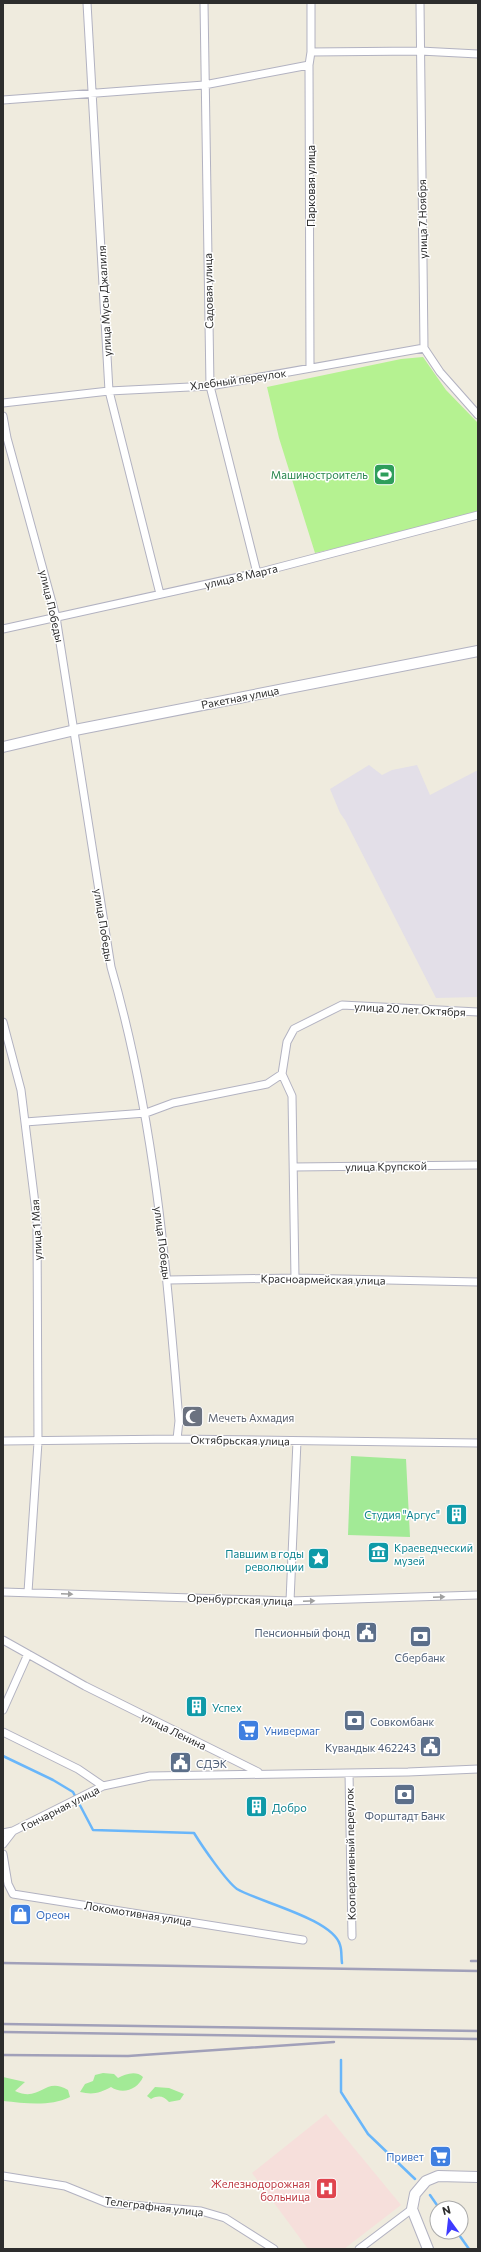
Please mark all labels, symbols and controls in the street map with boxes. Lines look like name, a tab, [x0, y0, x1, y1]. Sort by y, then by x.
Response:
street label: Парковая улица	[304, 145, 317, 227]
street label: улица 7 Ноября	[415, 179, 429, 259]
street label: улица Мусы Джалиля	[95, 245, 113, 357]
street label: Садовая улица	[201, 253, 215, 329]
street label: Хлебный переулок	[189, 366, 287, 392]
sports icon: Машиностроитель	[371, 461, 397, 487]
place label: Машиностроитель	[271, 468, 368, 481]
street label: улица 8 Марта	[203, 561, 279, 591]
street label: улица Победы	[37, 569, 67, 643]
street label: Ракетная улица	[200, 683, 280, 711]
street label: улица Победы	[92, 888, 116, 963]
street label: улица 20 лет Октября	[354, 1000, 466, 1018]
street label: улица Крупской	[345, 1159, 427, 1173]
street label: улица 1 Мая	[28, 1199, 44, 1261]
street label: улица Победы	[152, 1206, 174, 1280]
street label: Красноармейская улица	[260, 1271, 386, 1287]
mosque icon: Мечеть Ахмадия	[180, 1404, 206, 1430]
place label: Мечеть Ахмадия	[208, 1411, 294, 1424]
street label: Октябрьская улица	[190, 1433, 290, 1447]
building icon: Студия "Аргус"	[443, 1501, 469, 1527]
place label: Студия "Аргус"	[364, 1508, 440, 1521]
museum icon: Краеведческий музей	[365, 1540, 391, 1566]
place label: Краеведческий музей	[394, 1541, 473, 1567]
place icon: Павшим в годы революции	[306, 1546, 332, 1572]
place label: Павшим в годы революции	[225, 1547, 304, 1573]
one-way arrow	[61, 1590, 73, 1597]
street label: Оренбургская улица	[187, 1591, 293, 1607]
one-way arrow	[433, 1593, 445, 1600]
one-way arrow	[303, 1597, 315, 1604]
public building icon: Пенсионный фонд	[353, 1619, 379, 1645]
bank icon: Сбербанк	[407, 1624, 433, 1650]
place label: Пенсионный фонд	[255, 1626, 351, 1639]
place label: Сбербанк	[395, 1651, 446, 1664]
building icon: Успех	[183, 1694, 209, 1720]
place label: Успех	[212, 1701, 242, 1714]
bank icon: Совкомбанк	[341, 1708, 367, 1734]
street label: улица Ленина	[139, 1710, 209, 1752]
place label: Совкомбанк	[370, 1715, 435, 1728]
supermarket icon: Универмаг	[236, 1717, 262, 1743]
place label: Универмаг	[264, 1724, 320, 1737]
public building icon: Кувандык 462243	[418, 1734, 444, 1760]
place label: Кувандык 462243	[325, 1741, 416, 1754]
public building icon: СДЭК	[167, 1750, 193, 1776]
place label: СДЭК	[196, 1757, 228, 1770]
bank icon: Форштадт Банк	[392, 1782, 418, 1808]
street label: Гончарная улица	[19, 1783, 101, 1833]
street label: Кооперативный переулок	[342, 1787, 358, 1920]
building icon: Добро	[243, 1794, 269, 1820]
place label: Добро	[272, 1801, 307, 1814]
place label: Форштадт Банк	[365, 1809, 446, 1822]
street label: Локомотивная улица	[83, 1898, 193, 1928]
shop icon: Ореон	[7, 1901, 33, 1927]
place label: Ореон	[36, 1908, 70, 1921]
supermarket icon: Привет	[427, 2143, 453, 2169]
place label: Привет	[386, 2150, 424, 2163]
hospital icon: Железнодорожная больница	[313, 2176, 339, 2202]
place label: Железнодорожная больница	[211, 2177, 310, 2203]
street label: Телеграфная улица	[104, 2193, 204, 2219]
north arrow	[429, 2200, 469, 2240]
text: N	[441, 2203, 452, 2217]

